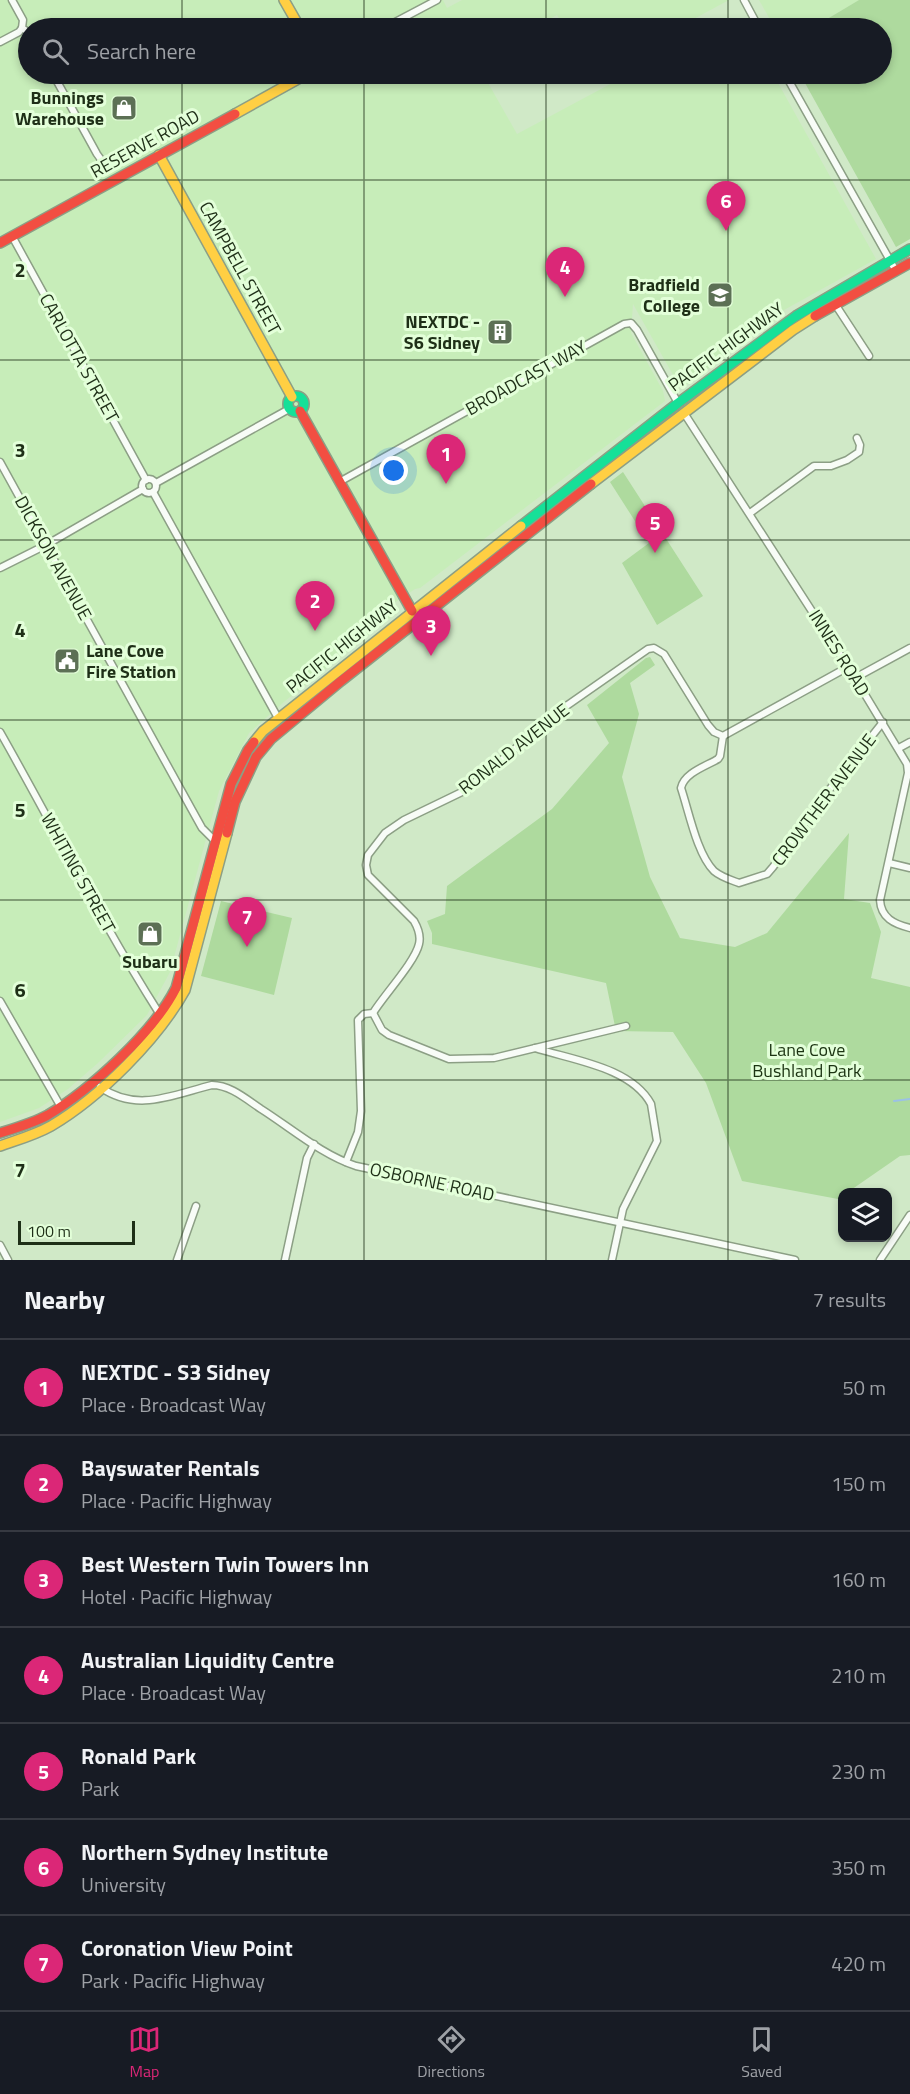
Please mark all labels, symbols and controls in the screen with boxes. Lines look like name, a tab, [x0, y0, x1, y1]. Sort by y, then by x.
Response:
search box	[18, 18, 892, 84]
text: Search here	[87, 34, 196, 68]
icon: search	[39, 35, 72, 68]
place label: Bunnings Warehouse	[15, 84, 104, 132]
shop icon: Bunnings Warehouse	[109, 93, 139, 123]
street label: RESERVE ROAD	[85, 102, 204, 185]
pin: 6	[706, 182, 746, 231]
street label: CAMPBELL STREET	[193, 196, 288, 340]
pin: 4	[546, 248, 584, 297]
text: 2	[14, 254, 26, 285]
place label: Bradfield College	[628, 271, 700, 319]
school or university icon: Bradfield College	[705, 280, 735, 310]
street label: CARLOTTA STREET	[33, 288, 126, 428]
street label: PACIFIC HIGHWAY	[662, 295, 789, 398]
place label: NEXTDC - S6 Sidney	[404, 308, 480, 356]
building icon: NEXTDC - S6 Sidney	[485, 317, 515, 347]
street label: BROADCAST WAY	[460, 333, 592, 422]
text: 3	[14, 434, 26, 465]
pin: 1	[426, 434, 466, 484]
your location	[379, 456, 408, 485]
street label: DICKSON AVENUE	[8, 491, 99, 625]
pin: 5	[636, 504, 674, 553]
pin: 2	[296, 582, 334, 631]
street label: PACIFIC HIGHWAY	[280, 592, 404, 699]
street label: INNES ROAD	[802, 604, 877, 701]
pin: 3	[412, 606, 450, 656]
text: 4	[14, 614, 26, 645]
place label: Lane Cove Fire Station	[86, 637, 176, 685]
public building icon: Lane Cove Fire Station	[52, 646, 82, 676]
street label: RONALD AVENUE	[452, 697, 575, 801]
street label: CROWTHER AVENUE	[765, 728, 882, 872]
text: 5	[14, 794, 26, 825]
street label: WHITING STREET	[34, 808, 123, 938]
pin: 7	[228, 898, 266, 947]
shop icon: Subaru	[135, 919, 165, 949]
place label: Subaru	[122, 948, 178, 975]
text: 6	[14, 974, 26, 1005]
park label: Lane Cove Bushland Park	[752, 1036, 862, 1084]
text: 7	[14, 1154, 26, 1185]
street label: OSBORNE ROAD	[367, 1155, 497, 1208]
map controls	[838, 1188, 892, 1242]
button: layers	[838, 1188, 892, 1242]
scale bar	[18, 1218, 135, 1246]
text: 100 m	[27, 1219, 71, 1243]
text: Nearby	[24, 1280, 105, 1319]
text: 7 results	[813, 1284, 886, 1315]
text: NEXTDC - S3 Sidney	[81, 1355, 270, 1389]
text: 1	[38, 1372, 49, 1403]
text: 50 m	[842, 1372, 886, 1403]
text: Place · Broadcast Way	[81, 1389, 266, 1420]
text: Bayswater Rentals	[81, 1451, 260, 1485]
text: 2	[38, 1468, 49, 1499]
text: 150 m	[831, 1468, 886, 1499]
text: Place · Pacific Highway	[81, 1485, 272, 1516]
text: Best Western Twin Towers Inn	[81, 1547, 369, 1581]
text: 3	[38, 1564, 49, 1595]
text: 160 m	[831, 1564, 886, 1595]
text: Hotel · Pacific Highway	[81, 1581, 272, 1612]
text: Australian Liquidity Centre	[81, 1643, 334, 1677]
text: 4	[38, 1660, 49, 1691]
text: 210 m	[831, 1660, 886, 1691]
text: Place · Broadcast Way	[81, 1677, 266, 1708]
text: Ronald Park	[81, 1739, 196, 1773]
text: 5	[38, 1756, 49, 1787]
text: 230 m	[831, 1756, 886, 1787]
text: Park	[81, 1773, 119, 1804]
text: Northern Sydney Institute	[81, 1835, 328, 1869]
text: 6	[38, 1852, 49, 1883]
text: 350 m	[831, 1852, 886, 1883]
text: University	[81, 1869, 166, 1900]
text: Coronation View Point	[81, 1931, 293, 1965]
text: 7	[38, 1948, 49, 1979]
text: 420 m	[831, 1948, 886, 1979]
text: Park · Pacific Highway	[81, 1965, 265, 1996]
tab: Map	[128, 2023, 161, 2083]
tab: Directions	[417, 2023, 485, 2083]
tab: Saved	[741, 2023, 782, 2083]

